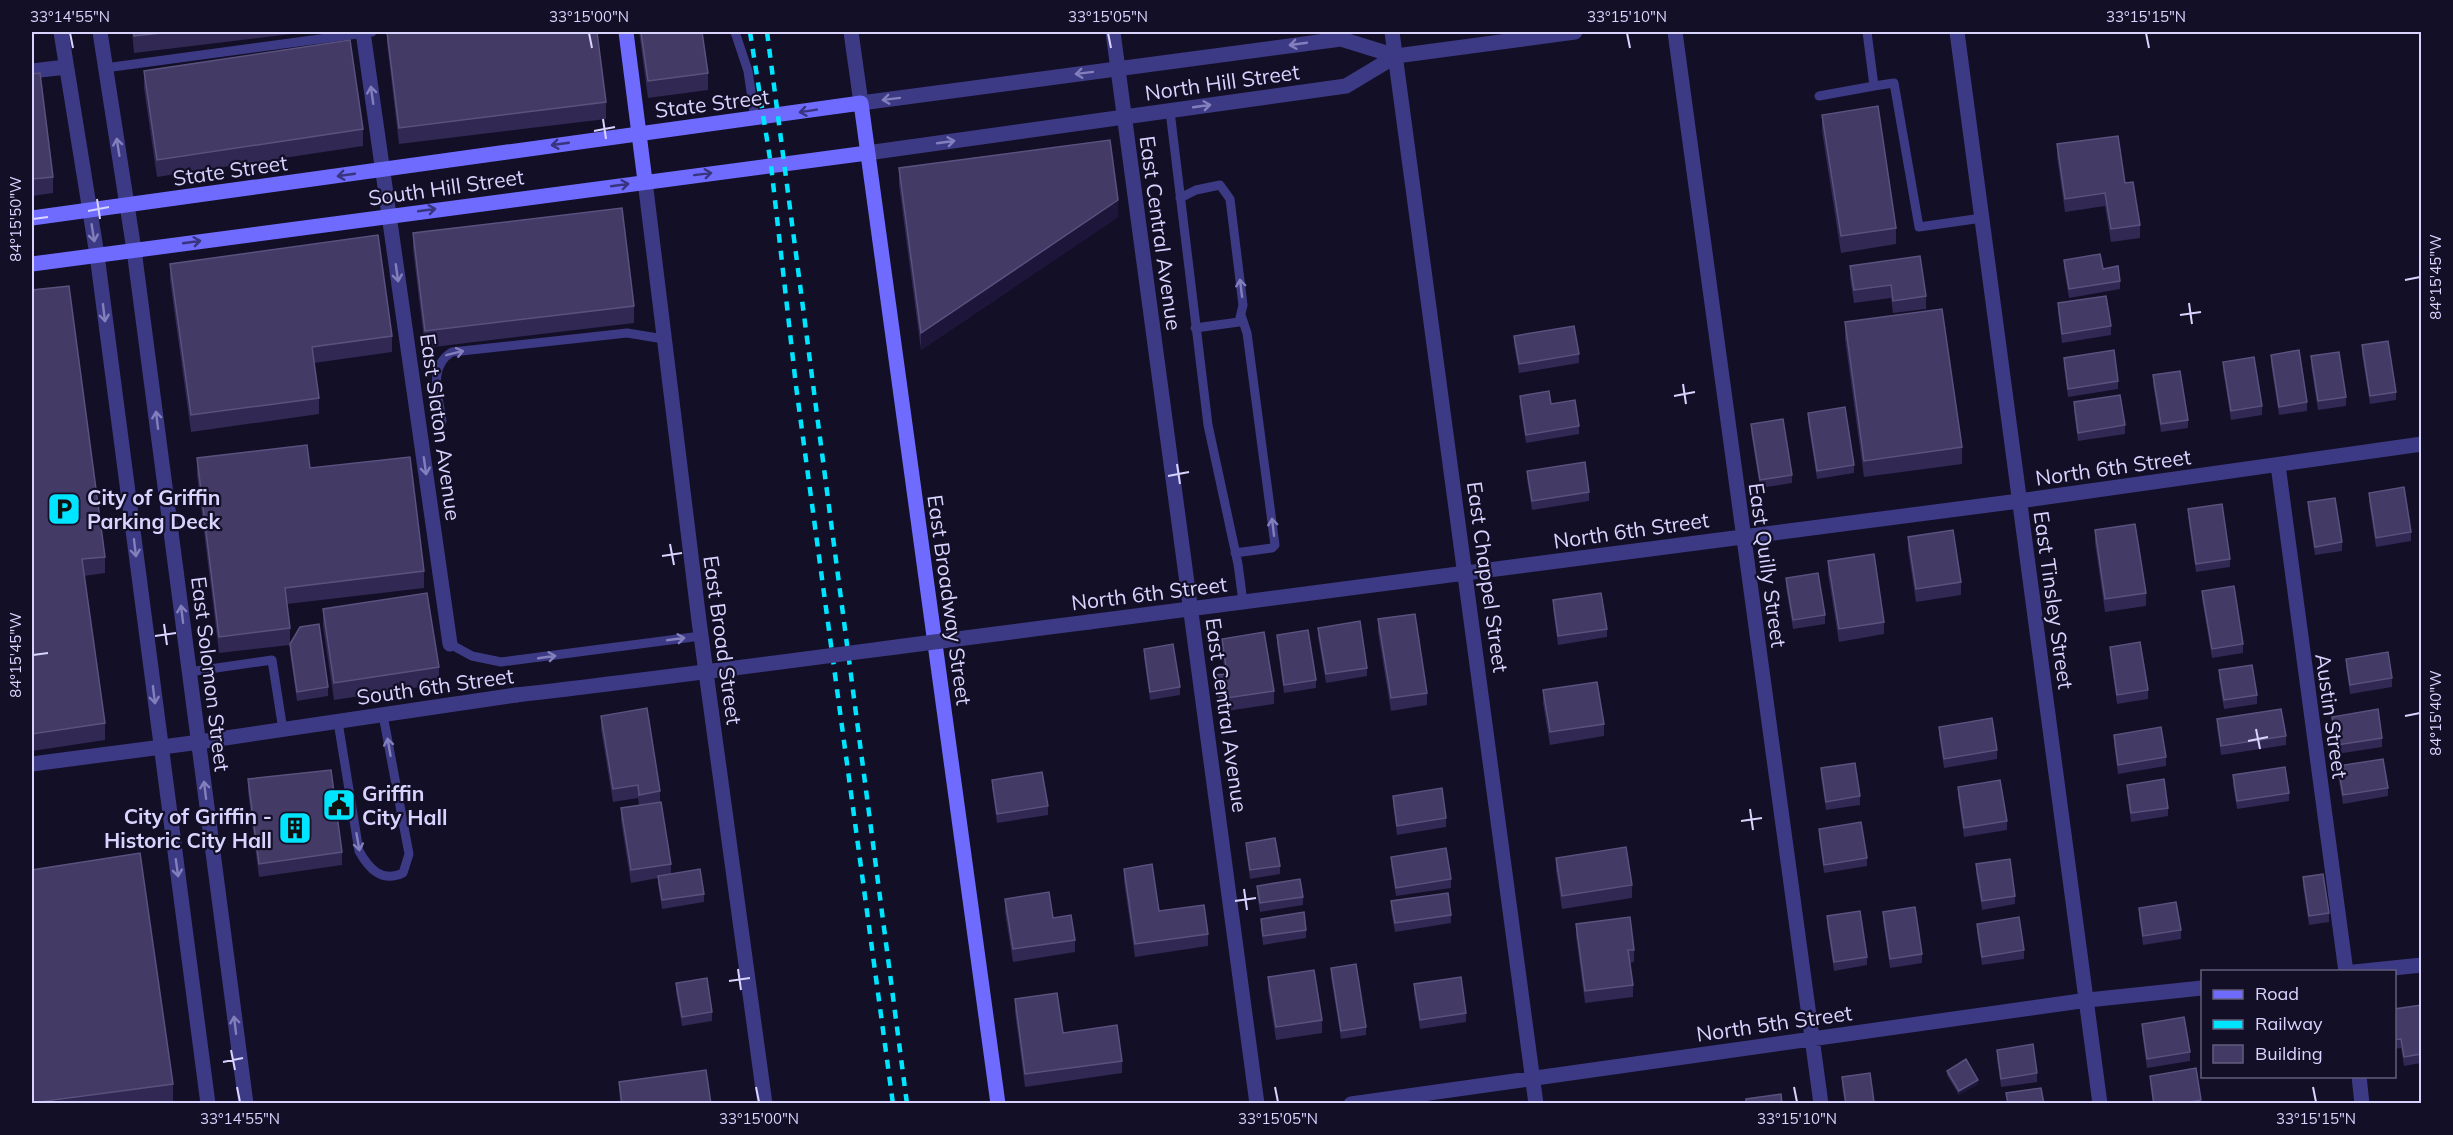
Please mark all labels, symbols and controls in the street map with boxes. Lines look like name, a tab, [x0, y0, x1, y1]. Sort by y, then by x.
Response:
text: 33°14'55"N	[30, 7, 110, 26]
text: 33°15'00"N	[549, 7, 629, 26]
text: 33°15'05"N	[1068, 7, 1148, 26]
text: 33°15'10"N	[1587, 7, 1667, 26]
text: 33°15'15"N	[2106, 7, 2186, 26]
one-way arrow	[1289, 39, 1309, 50]
street label: North Hill Street	[1143, 58, 1301, 106]
one-way arrow	[1075, 68, 1095, 79]
street label: State Street	[653, 83, 771, 123]
one-way arrow	[367, 86, 378, 105]
one-way arrow	[881, 93, 901, 104]
one-way arrow	[1191, 101, 1211, 112]
one-way arrow	[799, 105, 818, 116]
street label: East Central Avenue	[1134, 134, 1188, 332]
one-way arrow	[936, 136, 955, 147]
one-way arrow	[112, 138, 123, 158]
one-way arrow	[551, 139, 571, 150]
street label: State Street	[171, 149, 289, 191]
street label: South Hill Street	[366, 163, 526, 211]
one-way arrow	[693, 168, 712, 179]
one-way arrow	[337, 169, 357, 180]
text: 84°15'50"W	[6, 176, 25, 262]
one-way arrow	[610, 179, 630, 190]
one-way arrow	[417, 205, 436, 216]
one-way arrow	[88, 222, 99, 242]
text: 84°15'45"W	[2426, 234, 2445, 320]
one-way arrow	[182, 237, 202, 248]
one-way arrow	[392, 263, 403, 283]
one-way arrow	[1235, 278, 1246, 298]
one-way arrow	[99, 303, 110, 323]
street label: East Slaton Avenue	[415, 332, 467, 522]
one-way arrow	[446, 347, 465, 358]
one-way arrow	[151, 411, 162, 431]
street label: North 6th Street	[2034, 443, 2192, 491]
one-way arrow	[420, 456, 431, 476]
street label: East Chappel Street	[1462, 480, 1514, 674]
street label: East Quilly Street	[1744, 481, 1792, 649]
place label: City of Griffin Parking Deck	[87, 484, 220, 534]
parking icon: City of Griffin Parking Deck	[46, 491, 82, 527]
street label: East Broadway Street	[922, 493, 978, 707]
street label: North 6th Street	[1552, 506, 1710, 554]
street label: East Tinsley Street	[2029, 509, 2079, 691]
one-way arrow	[1267, 518, 1278, 538]
one-way arrow	[130, 538, 141, 558]
street label: East Broad Street	[698, 554, 748, 726]
street label: North 6th Street	[1070, 571, 1228, 615]
street label: East Solomon Street	[186, 575, 236, 773]
one-way arrow	[176, 604, 187, 624]
text: 84°15'45"W	[6, 612, 25, 698]
street label: East Central Avenue	[1200, 616, 1254, 814]
one-way arrow	[665, 634, 685, 645]
one-way arrow	[536, 651, 556, 662]
street label: Austin Street	[2310, 652, 2354, 780]
street label: South 6th Street	[355, 662, 515, 710]
text: 84°15'40"W	[2426, 670, 2445, 756]
one-way arrow	[148, 685, 159, 705]
one-way arrow	[383, 738, 394, 757]
one-way arrow	[199, 780, 210, 800]
place label: Griffin City Hall	[362, 780, 447, 830]
public building icon: Griffin City Hall	[321, 787, 357, 823]
place label: City of Griffin - Historic City Hall	[104, 803, 272, 853]
building icon: City of Griffin - Historic City Hall	[277, 810, 313, 846]
one-way arrow	[353, 832, 364, 851]
one-way arrow	[171, 857, 182, 877]
legend	[2201, 970, 2396, 1078]
text: Road	[2255, 982, 2299, 1005]
street label: North 5th Street	[1695, 999, 1853, 1047]
text: Railway	[2255, 1012, 2323, 1035]
one-way arrow	[230, 1015, 241, 1035]
text: Building	[2255, 1042, 2323, 1065]
text: 33°14'55"N	[200, 1109, 280, 1128]
text: 33°15'00"N	[719, 1109, 799, 1128]
text: 33°15'05"N	[1238, 1109, 1318, 1128]
text: 33°15'10"N	[1757, 1109, 1837, 1128]
text: 33°15'15"N	[2276, 1109, 2356, 1128]

